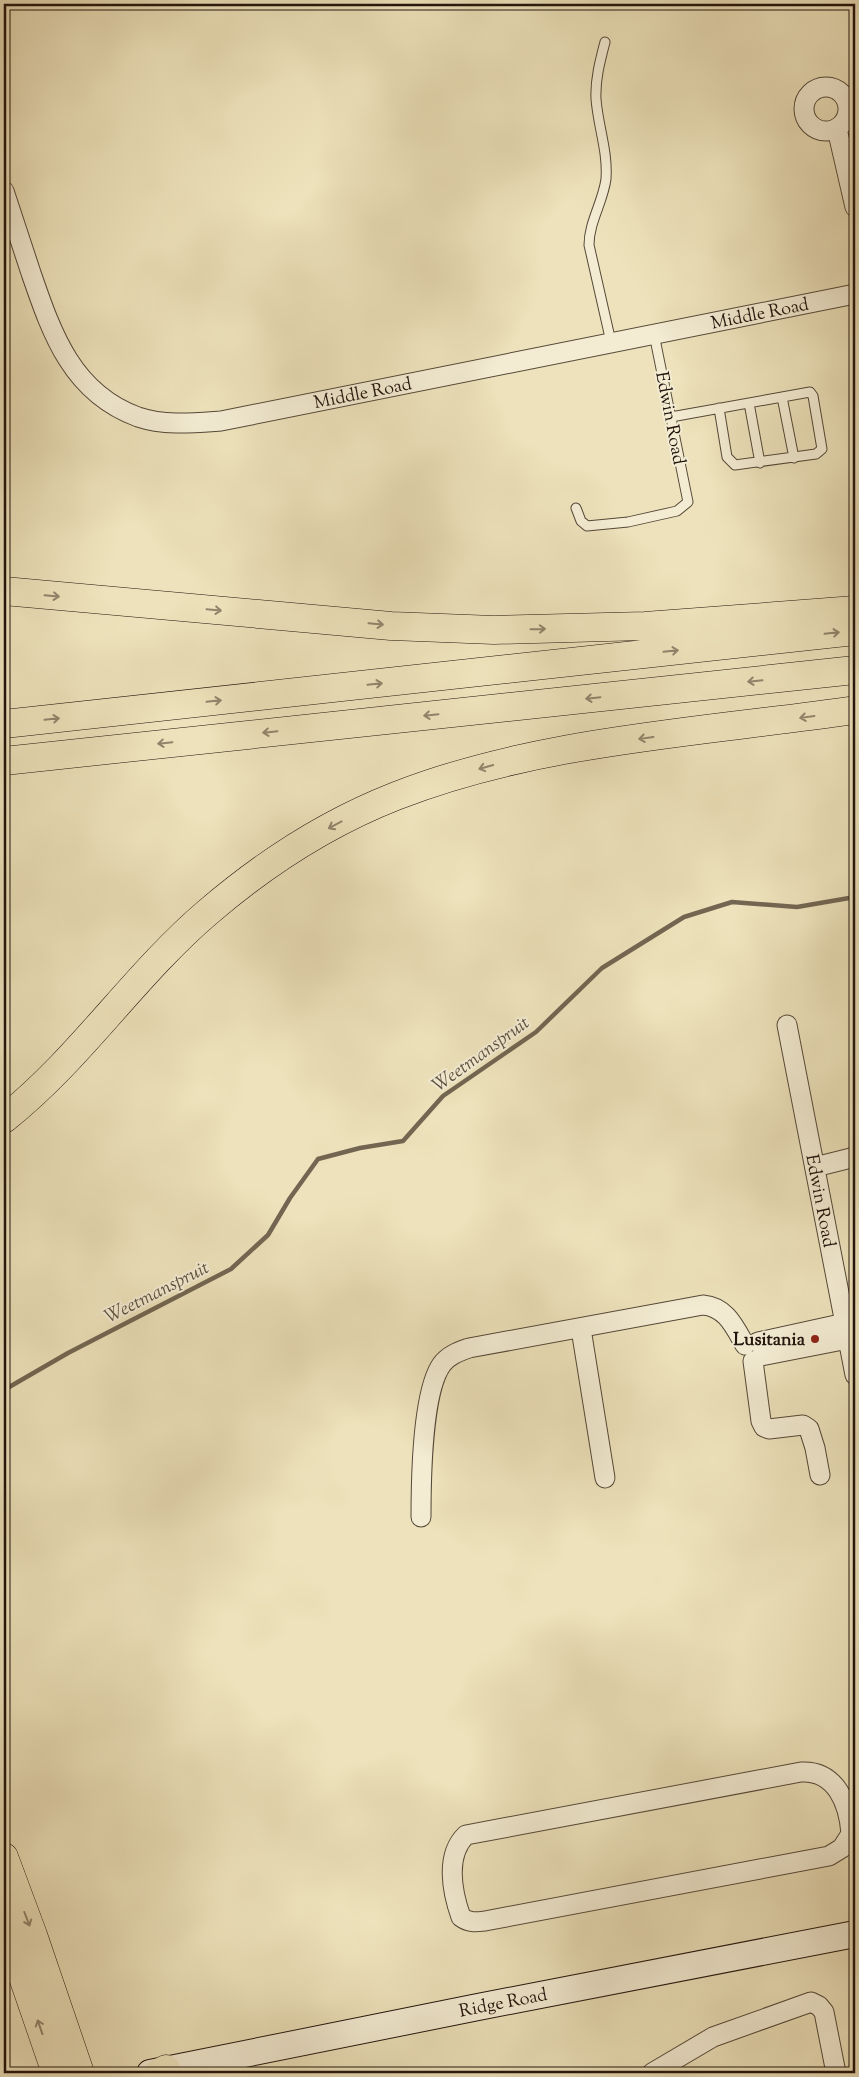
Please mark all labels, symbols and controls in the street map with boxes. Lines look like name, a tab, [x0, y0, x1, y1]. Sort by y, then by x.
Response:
street label: Middle Road	[709, 293, 811, 338]
street label: Edwin Road	[647, 370, 691, 467]
street label: Middle Road	[312, 372, 414, 417]
one-way arrow	[44, 591, 60, 600]
one-way arrow	[206, 605, 222, 615]
one-way arrow	[368, 620, 384, 629]
one-way arrow	[530, 624, 546, 634]
one-way arrow	[824, 628, 840, 638]
one-way arrow	[663, 646, 679, 656]
one-way arrow	[747, 676, 763, 686]
one-way arrow	[367, 679, 383, 689]
one-way arrow	[585, 693, 601, 702]
one-way arrow	[205, 696, 221, 706]
one-way arrow	[424, 710, 440, 720]
one-way arrow	[799, 712, 815, 722]
one-way arrow	[44, 714, 60, 724]
one-way arrow	[262, 727, 278, 737]
one-way arrow	[638, 733, 654, 743]
one-way arrow	[157, 738, 173, 748]
one-way arrow	[479, 763, 495, 773]
one-way arrow	[328, 820, 342, 830]
water label: Weetmanspruit	[427, 1010, 536, 1100]
street label: Edwin Road	[797, 1152, 841, 1250]
water label: Weetmanspruit	[100, 1255, 215, 1331]
place label: Lusitania	[733, 1328, 806, 1354]
marker: Lusitania	[809, 1333, 821, 1345]
one-way arrow	[23, 1911, 32, 1926]
street label: Ridge Road	[457, 1983, 550, 2026]
one-way arrow	[35, 2020, 44, 2035]

